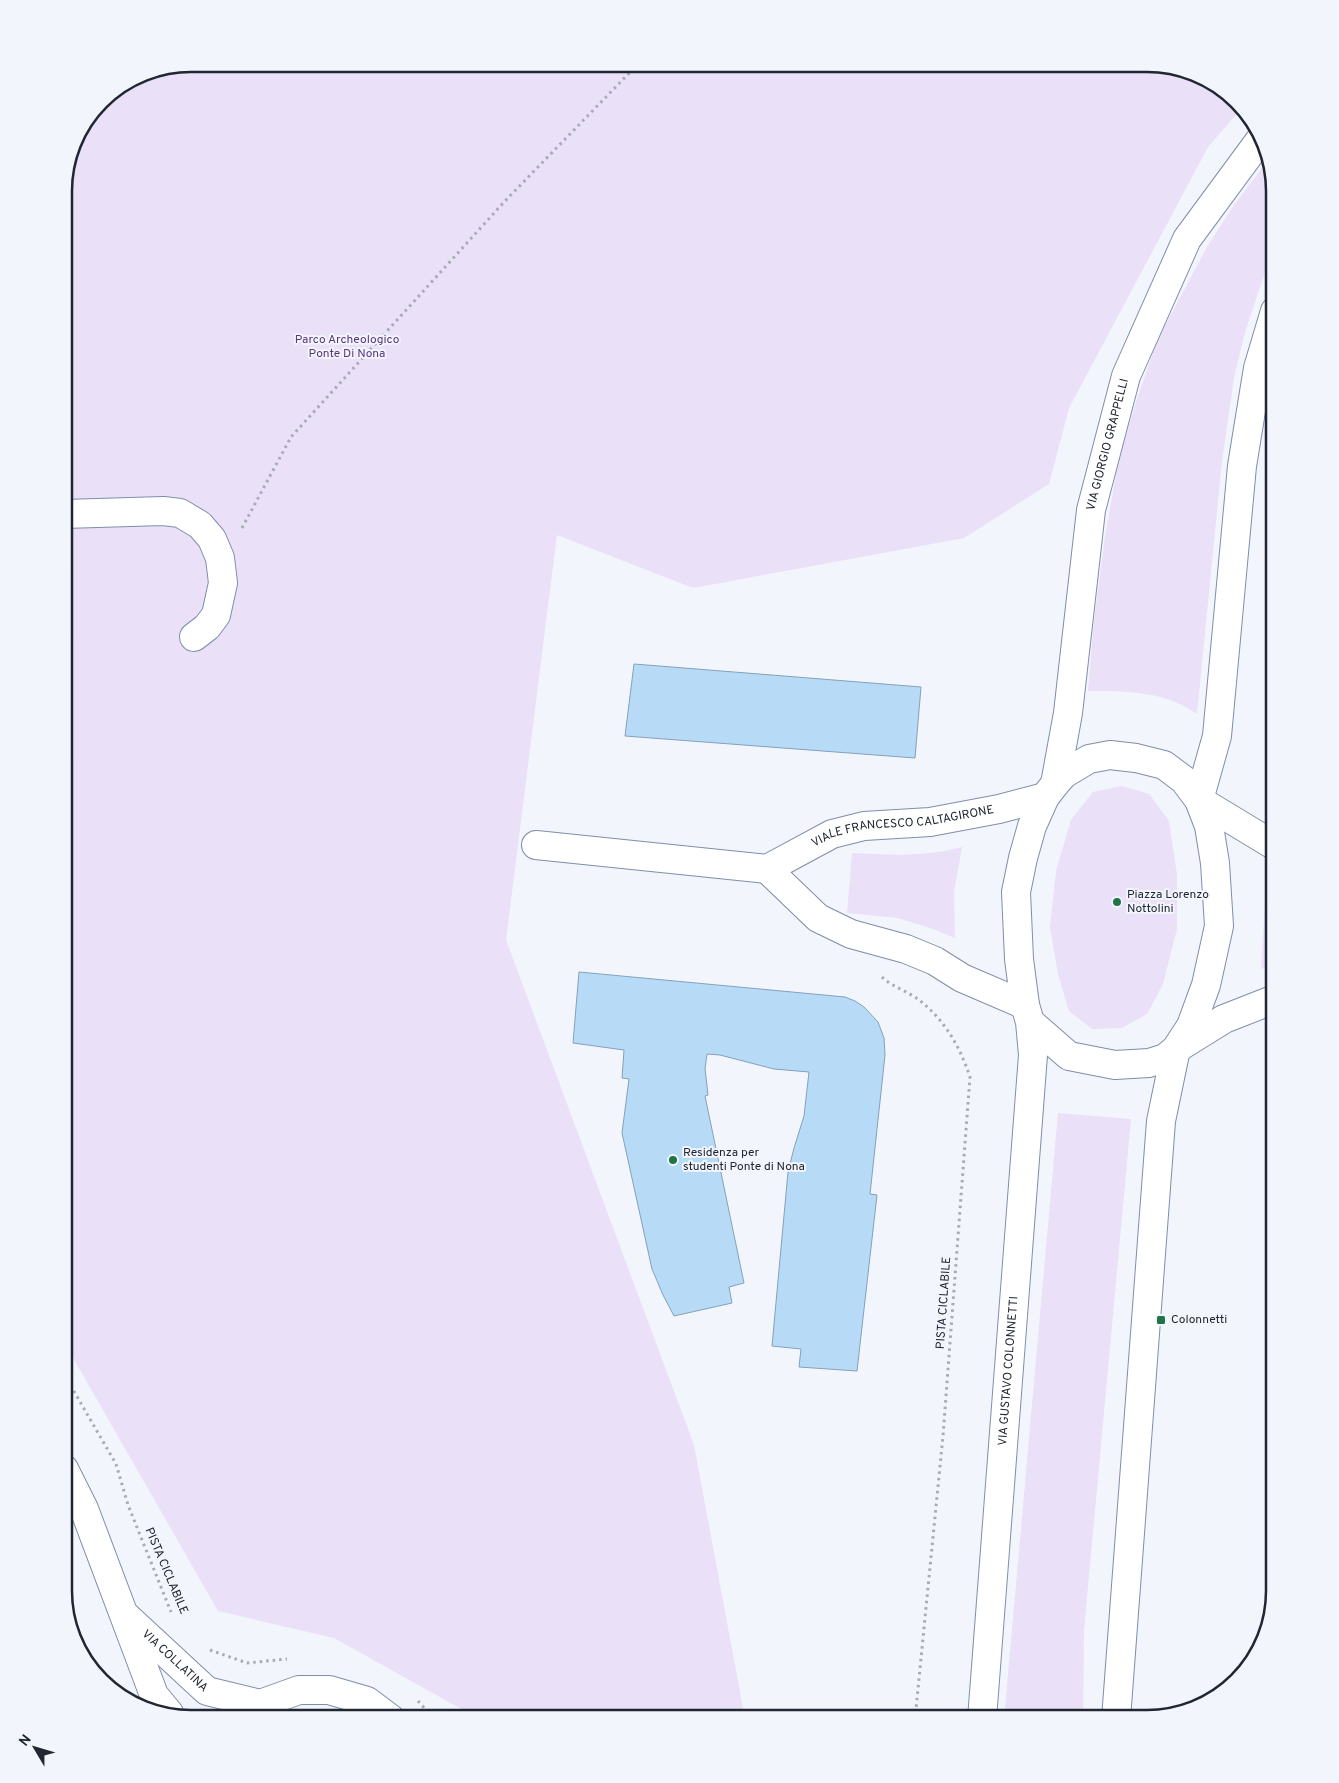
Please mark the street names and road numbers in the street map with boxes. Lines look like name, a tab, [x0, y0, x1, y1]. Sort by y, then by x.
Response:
street label: VIA GIORGIO GRAPPELLI	[1083, 377, 1133, 512]
street label: VIALE FRANCESCO CALTAGIRONE	[809, 802, 995, 852]
street label: PISTA CICLABILE	[933, 1256, 955, 1350]
street label: VIA GUSTAVO COLONNETTI	[995, 1296, 1022, 1446]
street label: PISTA CICLABILE	[141, 1525, 191, 1617]
street label: VIA COLLATINA	[138, 1626, 211, 1696]

